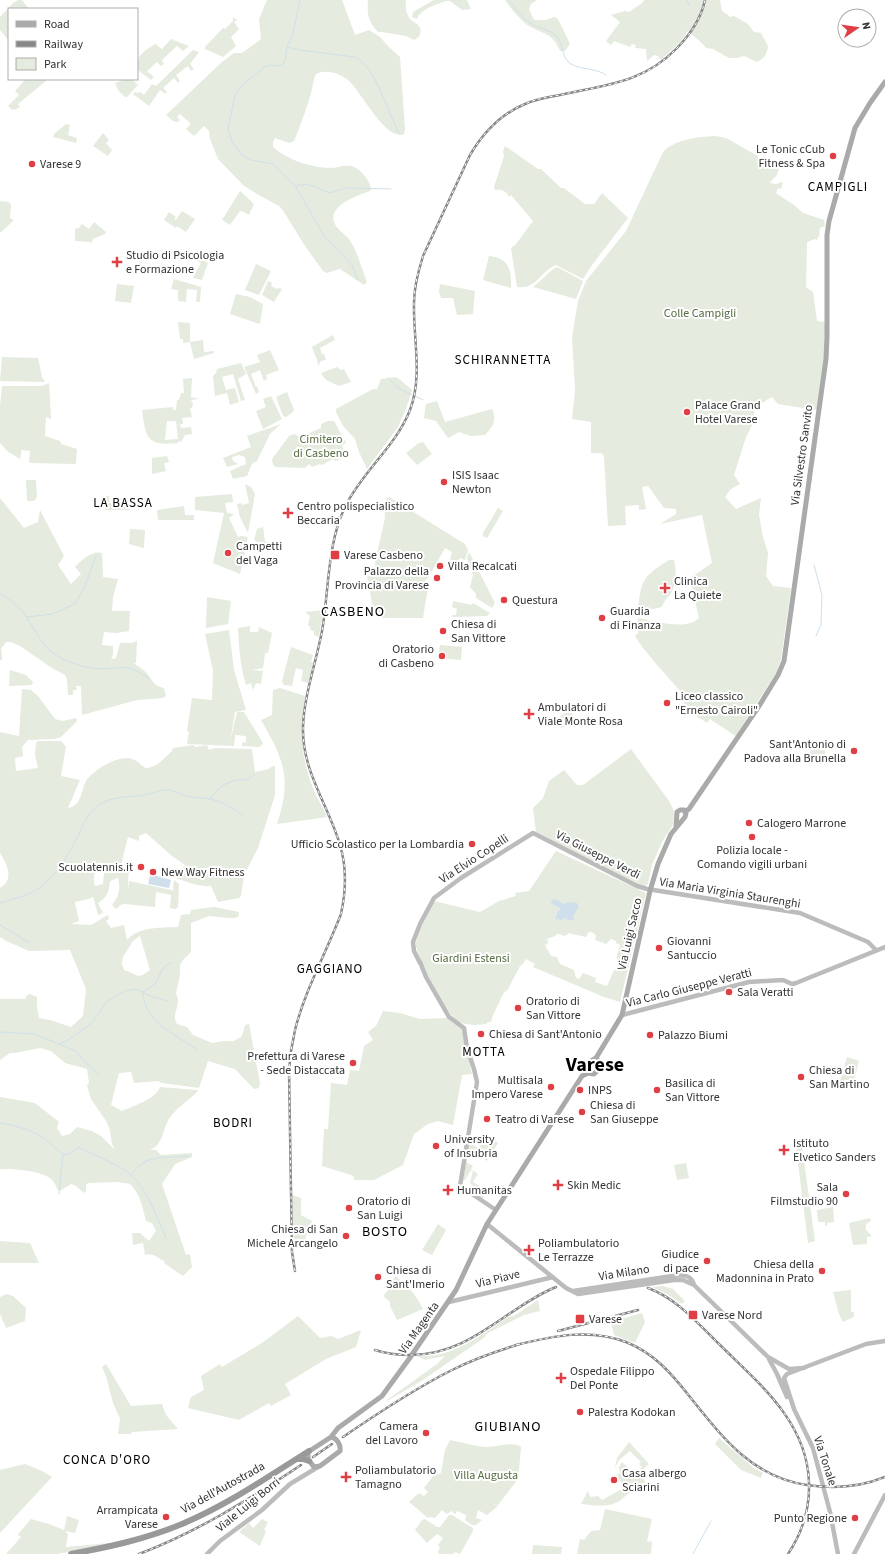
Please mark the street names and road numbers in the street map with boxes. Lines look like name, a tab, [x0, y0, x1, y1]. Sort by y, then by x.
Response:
street label: Via Silvestro Sanvito	[787, 404, 817, 506]
street label: Via Giuseppe Verdi	[553, 826, 643, 884]
street label: Via Elvio Copelli	[436, 830, 512, 888]
street label: Via Maria Virginia Staurenghi	[658, 873, 802, 913]
street label: Via Luigi Sacco	[613, 896, 647, 972]
street label: Via Carlo Giuseppe Veratti	[625, 964, 754, 1012]
street label: Via Milano	[597, 1261, 651, 1285]
street label: Via Piave	[474, 1265, 522, 1293]
street label: Via Magenta	[395, 1298, 443, 1358]
street label: Via Tonale	[809, 1434, 841, 1488]
street label: Via dell'Autostrada	[178, 1458, 268, 1518]
street label: Viale Luigi Borri	[212, 1474, 284, 1536]

